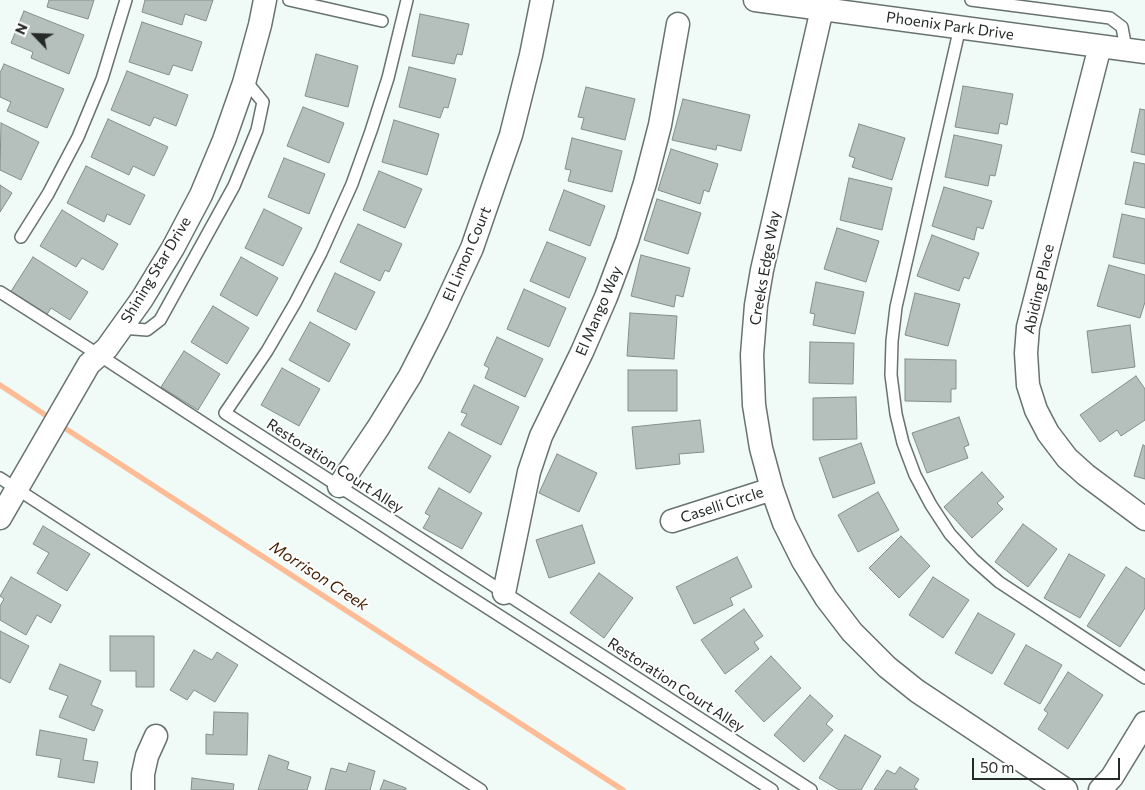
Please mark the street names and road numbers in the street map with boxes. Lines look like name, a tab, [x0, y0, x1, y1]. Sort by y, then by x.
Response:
street label: Phoenix Park Drive	[885, 8, 1015, 44]
street label: El Limon Court	[439, 204, 495, 304]
street label: Creeks Edge Way	[746, 209, 784, 327]
street label: Shining Star Drive	[117, 213, 195, 327]
street label: Abiding Place	[1020, 242, 1058, 336]
street label: El Mango Way	[572, 263, 626, 359]
street label: Restoration Court Alley	[263, 415, 407, 517]
street label: Caselli Circle	[678, 483, 766, 527]
street label: Restoration Court Alley	[604, 634, 748, 736]

